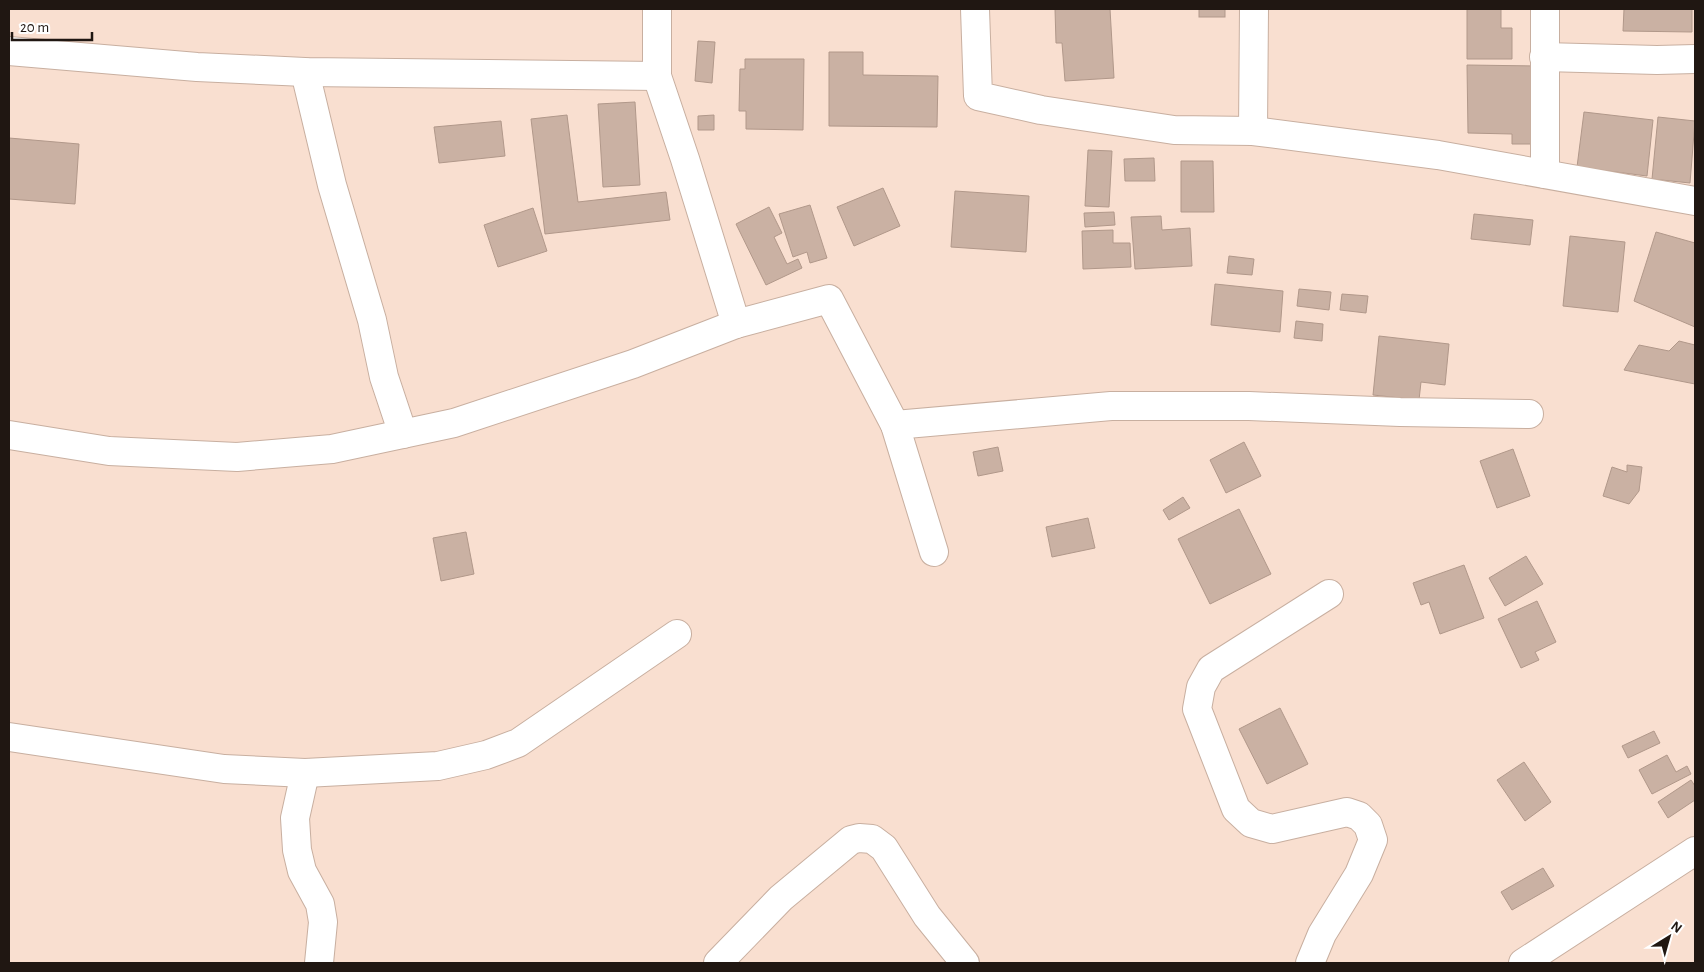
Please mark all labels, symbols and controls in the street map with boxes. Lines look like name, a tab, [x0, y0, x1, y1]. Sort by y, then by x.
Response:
scale bar	[12, 10, 92, 42]
text: 20 m	[20, 20, 49, 35]
north arrow	[1644, 912, 1694, 962]
text: N	[1668, 919, 1684, 936]

